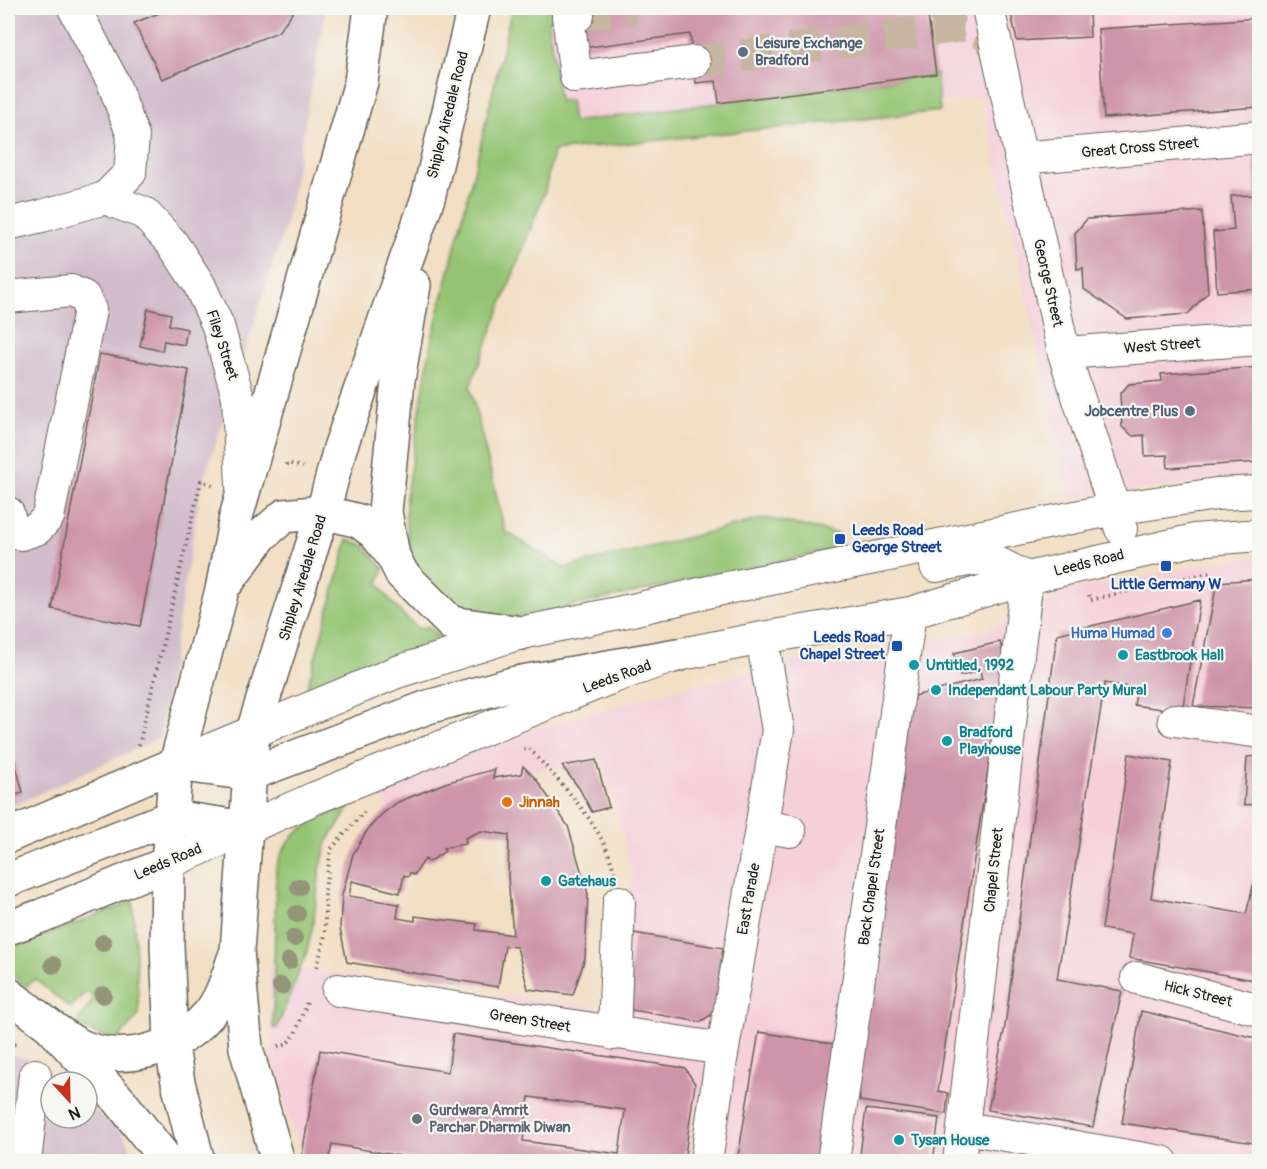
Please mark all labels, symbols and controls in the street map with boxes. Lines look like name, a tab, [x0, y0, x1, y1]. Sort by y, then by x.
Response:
place label: Leisure Exchange Bradford	[755, 34, 863, 70]
marker: Leisure Exchange Bradford	[736, 45, 750, 59]
street label: Shipley Airedale Road	[423, 49, 473, 181]
street label: Great Cross Street	[1080, 133, 1201, 163]
street label: George Street	[1029, 237, 1068, 330]
street label: Filey Street	[202, 307, 243, 384]
street label: West Street	[1123, 334, 1202, 358]
place label: Jobcentre Plus	[1084, 402, 1178, 421]
marker: Jobcentre Plus	[1183, 404, 1197, 418]
street label: Shipley Airedale Road	[275, 513, 331, 643]
place label: Leeds Road George Street	[852, 521, 943, 557]
marker: Leeds Road George Street	[833, 532, 847, 546]
street label: Leeds Road	[1052, 545, 1126, 581]
marker: Little Germany W	[1159, 559, 1173, 573]
place label: Little Germany W	[1111, 575, 1222, 594]
place label: Huma Humad	[1071, 624, 1155, 643]
marker: Huma Humad	[1160, 626, 1174, 640]
place label: Leeds Road Chapel Street	[800, 628, 886, 664]
marker: Leeds Road Chapel Street	[890, 639, 904, 653]
place label: Eastbrook Hall	[1135, 646, 1224, 665]
marker: Eastbrook Hall	[1116, 648, 1130, 662]
street label: Leeds Road	[580, 656, 654, 698]
place label: Untitled, 1992	[926, 656, 1014, 675]
marker: Untitled, 1992	[907, 658, 921, 672]
place label: Independant Labour Party Mural	[948, 681, 1147, 700]
marker: Independant Labour Party Mural	[929, 683, 943, 697]
place label: Bradford Playhouse	[959, 723, 1022, 759]
marker: Bradford Playhouse	[940, 734, 954, 748]
place label: Jinnah	[519, 793, 560, 812]
marker: Jinnah	[500, 795, 514, 809]
street label: Back Chapel Street	[854, 826, 890, 947]
street label: Chapel Street	[980, 826, 1008, 913]
street label: Leeds Road	[131, 839, 205, 885]
street label: East Parade	[733, 861, 765, 936]
place label: Gatehaus	[558, 872, 616, 891]
marker: Gatehaus	[539, 874, 553, 888]
street label: Hick Street	[1162, 976, 1235, 1012]
street label: Green Street	[488, 1005, 573, 1037]
north arrow	[39, 1070, 99, 1130]
place label: Gurdwara Amrit Parchar Dharmik Diwan	[429, 1101, 571, 1137]
text: N	[65, 1102, 83, 1124]
marker: Gurdwara Amrit Parchar Dharmik Diwan	[410, 1112, 424, 1126]
place label: Tysan House	[910, 1131, 990, 1150]
marker: Tysan House	[892, 1133, 906, 1147]

